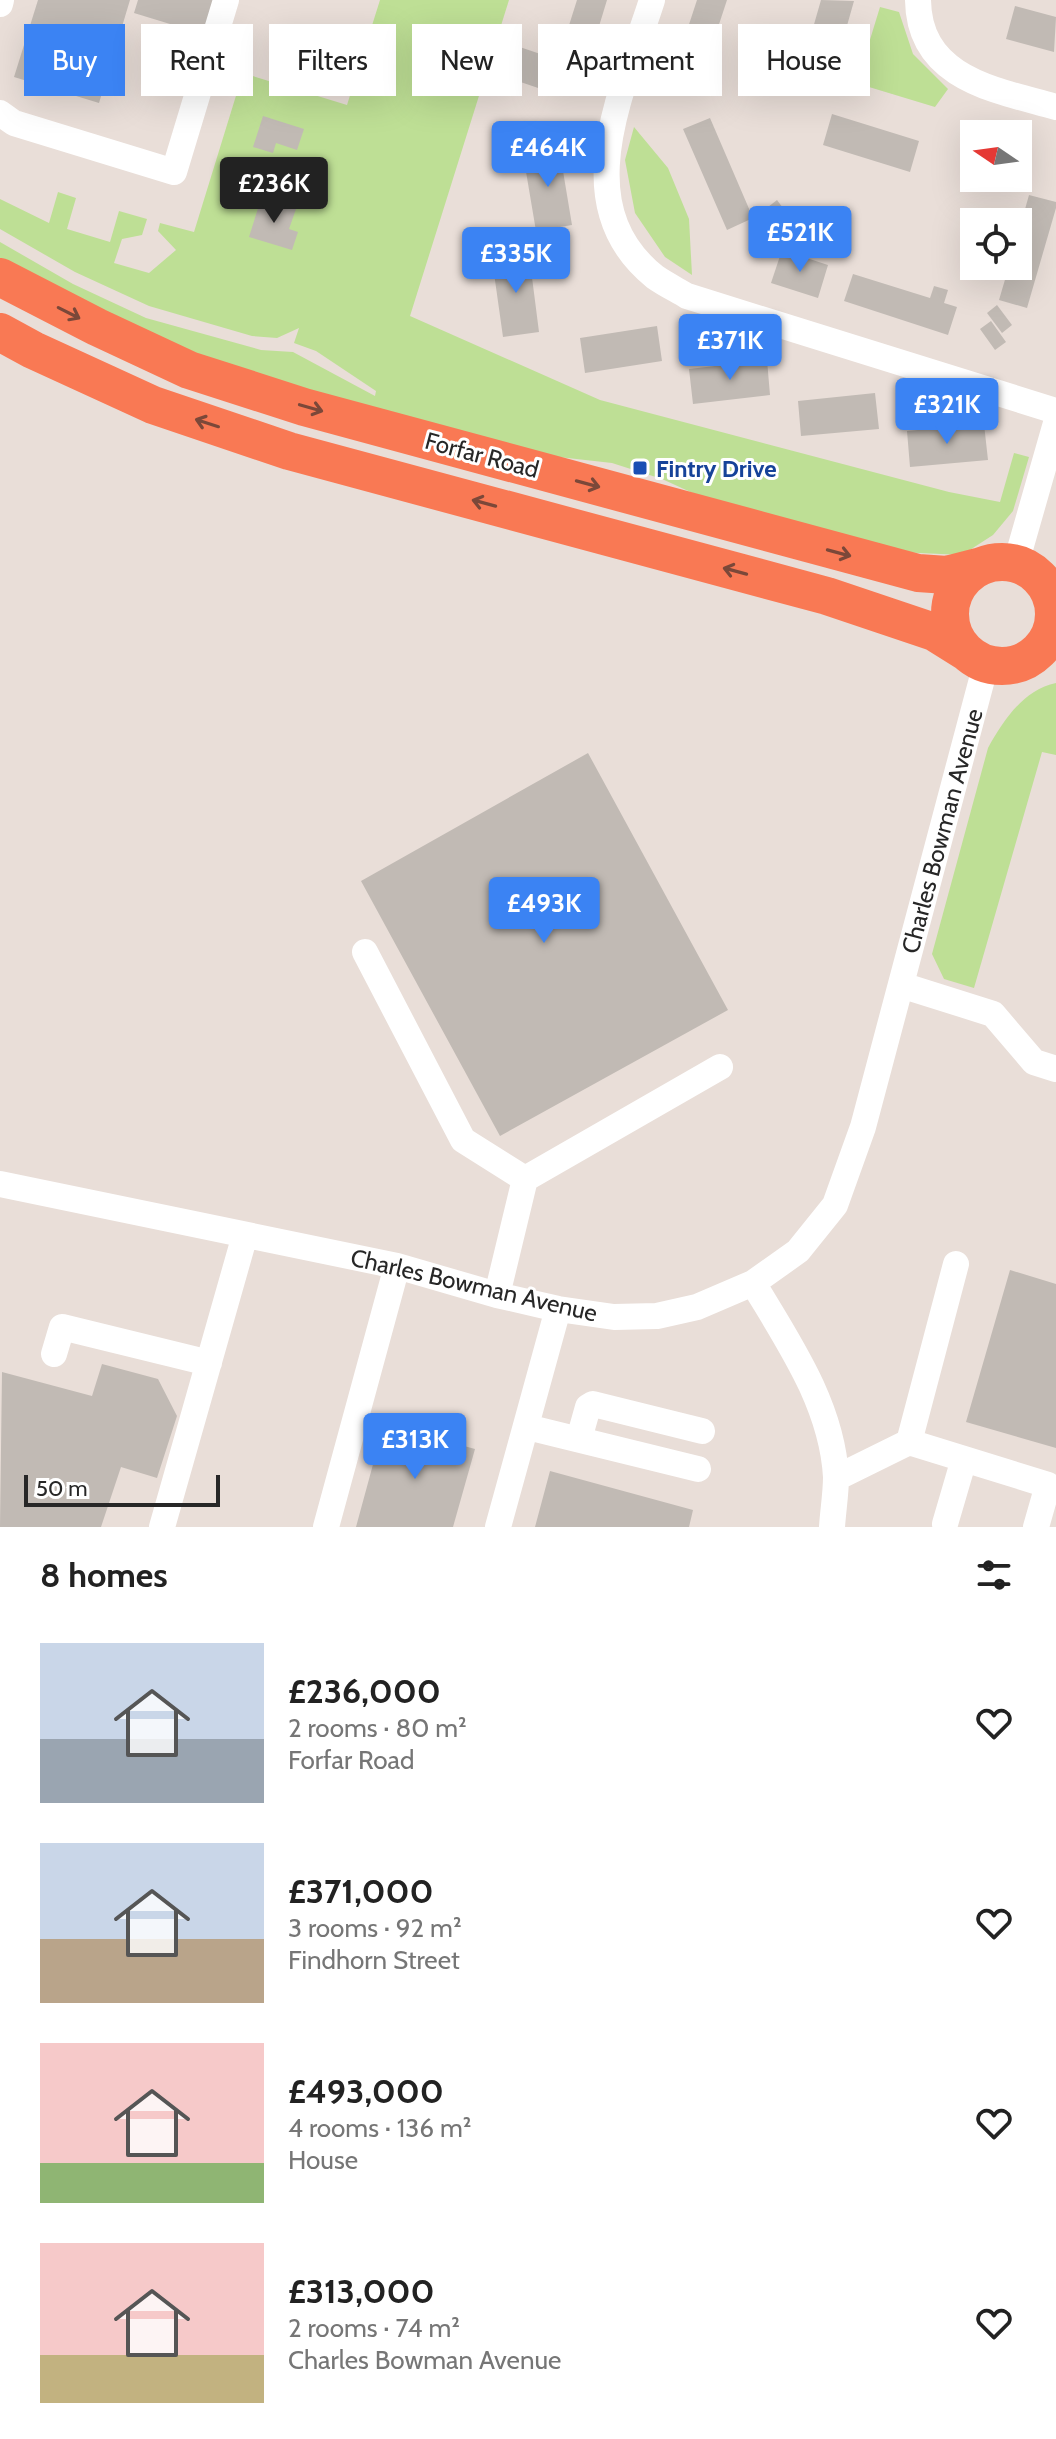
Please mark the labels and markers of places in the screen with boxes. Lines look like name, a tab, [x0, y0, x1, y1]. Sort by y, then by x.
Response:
pin: £464K	[492, 121, 604, 189]
pin: £236K	[218, 157, 330, 225]
pin: £521K	[744, 206, 856, 274]
pin: £335K	[460, 227, 572, 295]
pin: £371K	[674, 314, 786, 382]
pin: £321K	[891, 378, 1003, 446]
place label: Fintry Drive	[656, 454, 777, 483]
marker: Fintry Drive	[631, 459, 649, 477]
pin: £493K	[488, 877, 600, 945]
pin: £313K	[359, 1413, 471, 1481]

